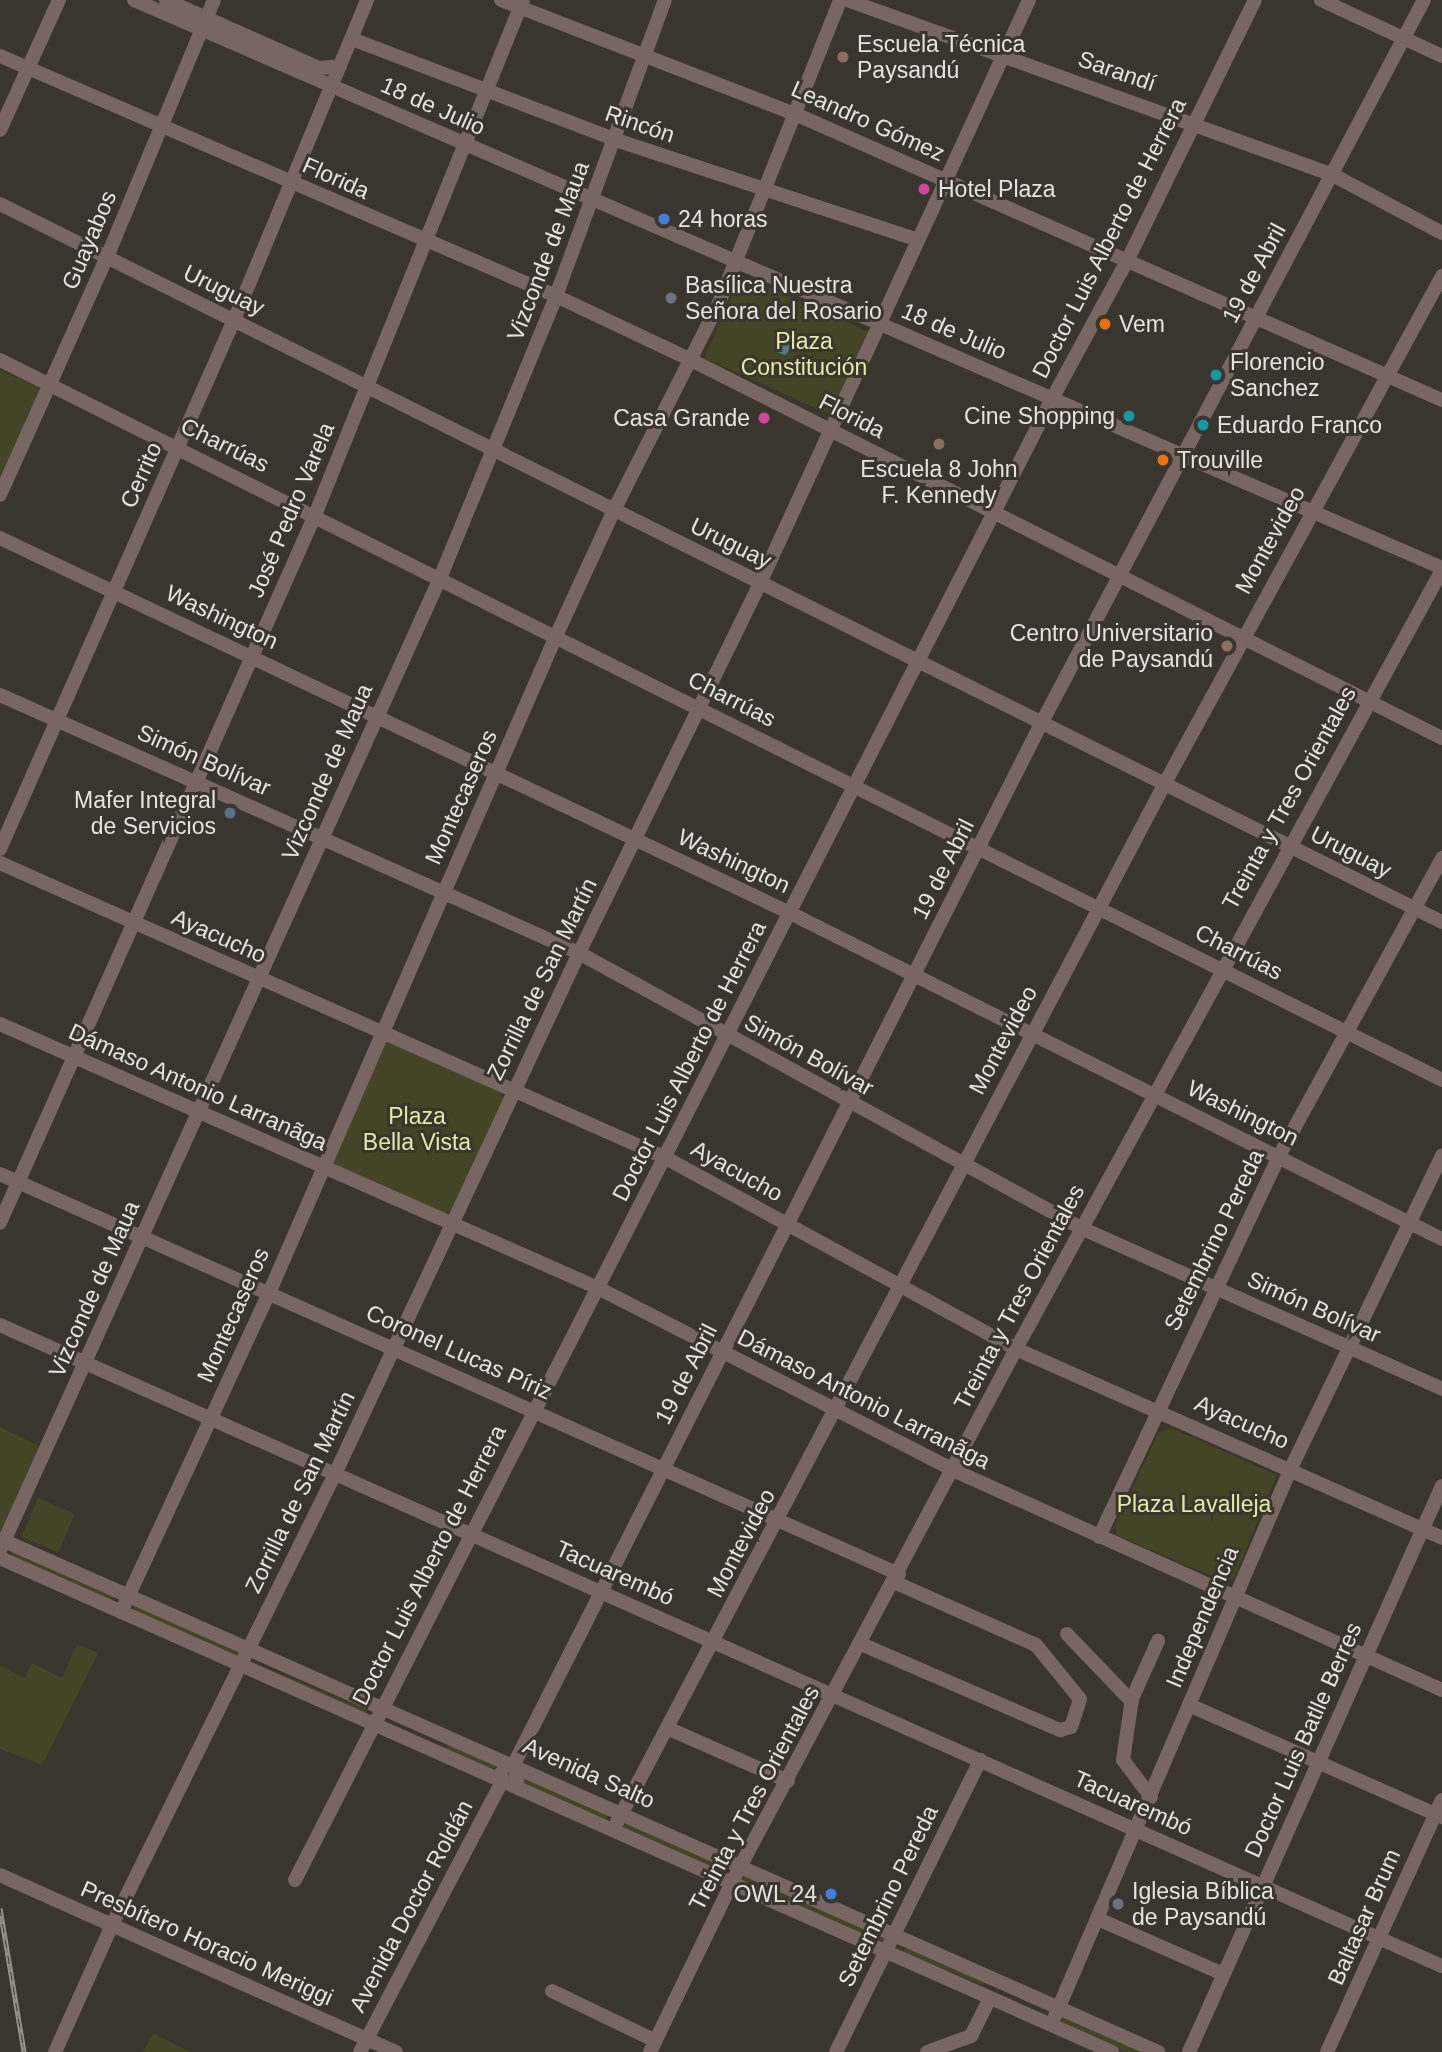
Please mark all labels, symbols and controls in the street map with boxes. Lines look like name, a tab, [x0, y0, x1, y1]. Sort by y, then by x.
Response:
place label: Escuela Técnica Paysandú	[857, 30, 1026, 84]
street label: Sarandí	[1074, 45, 1160, 97]
marker: Escuela Técnica Paysandú	[835, 49, 851, 65]
street label: 18 de Julio	[377, 71, 489, 141]
street label: Leandro Gómez	[787, 75, 949, 167]
street label: Doctor Luis Alberto de Herrera	[1026, 93, 1192, 383]
street label: Rincón	[602, 99, 678, 149]
street label: Florida	[298, 151, 374, 205]
street label: Vizconde de Maua	[501, 157, 595, 345]
place label: Hotel Plaza	[938, 175, 1056, 203]
marker: Hotel Plaza	[916, 181, 932, 197]
street label: Guayabos	[56, 186, 122, 294]
place label: 24 horas	[678, 205, 768, 233]
marker: 24 horas	[656, 211, 672, 227]
street label: 19 de Abril	[1216, 218, 1292, 328]
street label: Uruguay	[179, 259, 269, 321]
place label: Basílica Nuestra Señora del Rosario	[685, 271, 882, 325]
marker: Basílica Nuestra Señora del Rosario	[663, 290, 679, 306]
street label: 18 de Julio	[897, 297, 1011, 365]
place label: Vem	[1119, 310, 1165, 338]
marker: Vem	[1097, 316, 1113, 332]
park label: Plaza Constitución	[741, 327, 867, 381]
place label: Florencio Sanchez	[1230, 348, 1325, 402]
marker: Florencio Sanchez	[1208, 367, 1224, 383]
street label: Florida	[814, 388, 890, 444]
place label: Cine Shopping	[964, 402, 1115, 430]
place label: Casa Grande	[613, 404, 750, 432]
marker: Cine Shopping	[1121, 408, 1137, 424]
marker: Casa Grande	[756, 410, 772, 426]
place label: Eduardo Franco	[1217, 411, 1382, 439]
street label: Charrúas	[176, 412, 274, 478]
marker: Eduardo Franco	[1195, 417, 1211, 433]
street label: José Pedro Varela	[242, 418, 340, 602]
marker: Escuela 8 John F. Kennedy	[931, 436, 947, 452]
street label: Cerrito	[114, 438, 168, 512]
place label: Trouville	[1177, 446, 1263, 474]
marker: Trouville	[1155, 452, 1171, 468]
place label: Escuela 8 John F. Kennedy	[860, 455, 1018, 509]
street label: Montevideo	[1229, 481, 1311, 599]
street label: Uruguay	[686, 512, 776, 574]
street label: Washington	[162, 579, 282, 655]
place label: Centro Universitario de Paysandú	[1010, 619, 1213, 673]
marker: Centro Universitario de Paysandú	[1219, 638, 1235, 654]
street label: Charrúas	[684, 665, 780, 733]
street label: Vizconde de Maua	[276, 680, 378, 864]
street label: Treinta y Tres Orientales	[1216, 681, 1362, 915]
street label: Simón Bolívar	[133, 718, 275, 802]
street label: Montecaseros	[419, 725, 503, 869]
place label: Mafer Integral de Servicios	[74, 786, 216, 840]
marker: Mafer Integral de Servicios	[222, 805, 238, 821]
street label: 19 de Abril	[906, 814, 980, 924]
street label: Uruguay	[1306, 820, 1396, 884]
street label: Washington	[674, 823, 794, 899]
street label: Zorrilla de San Martín	[481, 874, 603, 1084]
street label: Ayacucho	[167, 903, 271, 969]
street label: Doctor Luis Alberto de Herrera	[606, 916, 772, 1206]
street label: Charrúas	[1191, 918, 1287, 986]
street label: Montevideo	[963, 981, 1043, 1099]
street label: Simón Bolívar	[740, 1008, 878, 1102]
street label: Dámaso Antonio Larranãga	[64, 1017, 332, 1157]
street label: Washington	[1183, 1074, 1303, 1152]
park label: Plaza Bella Vista	[363, 1102, 471, 1156]
street label: Ayacucho	[686, 1135, 788, 1207]
street label: Setembrino Pereda	[1158, 1145, 1270, 1335]
street label: Treinta y Tres Orientales	[948, 1180, 1090, 1414]
street label: Vizconde de Maua	[43, 1197, 145, 1381]
street label: Montecaseros	[191, 1243, 275, 1387]
street label: Simón Bolívar	[1243, 1265, 1385, 1349]
street label: Coronel Lucas Píriz	[362, 1299, 556, 1405]
street label: 19 de Abril	[649, 1319, 723, 1429]
street label: Dámaso Antonio Larranãga	[732, 1323, 996, 1475]
street label: Zorrilla de San Martín	[239, 1387, 361, 1597]
street label: Ayacucho	[1190, 1389, 1294, 1455]
street label: Doctor Luis Alberto de Herrera	[346, 1420, 512, 1710]
street label: Montevideo	[701, 1484, 781, 1602]
park label: Plaza Lavalleja	[1117, 1490, 1271, 1518]
street label: Tacuarembó	[552, 1535, 678, 1611]
street label: Independencia	[1160, 1542, 1244, 1692]
street label: Doctor Luis Batlle Berres	[1239, 1618, 1367, 1862]
street label: Treinta y Tres Orientales	[683, 1681, 825, 1915]
street label: Avenida Salto	[519, 1732, 659, 1814]
street label: Tacuarembó	[1070, 1765, 1196, 1841]
street label: Avenida Doctor Roldán	[343, 1795, 479, 2017]
street label: Setembrino Pereda	[832, 1801, 944, 1991]
street label: Baltasar Brum	[1322, 1845, 1406, 1989]
street label: Presbítero Horacio Meriggi	[76, 1875, 338, 2011]
place label: Iglesia Bíblica de Paysandú	[1132, 1877, 1274, 1931]
place label: OWL 24	[733, 1880, 817, 1908]
marker: OWL 24	[823, 1886, 839, 1902]
marker: Iglesia Bíblica de Paysandú	[1110, 1896, 1126, 1912]

